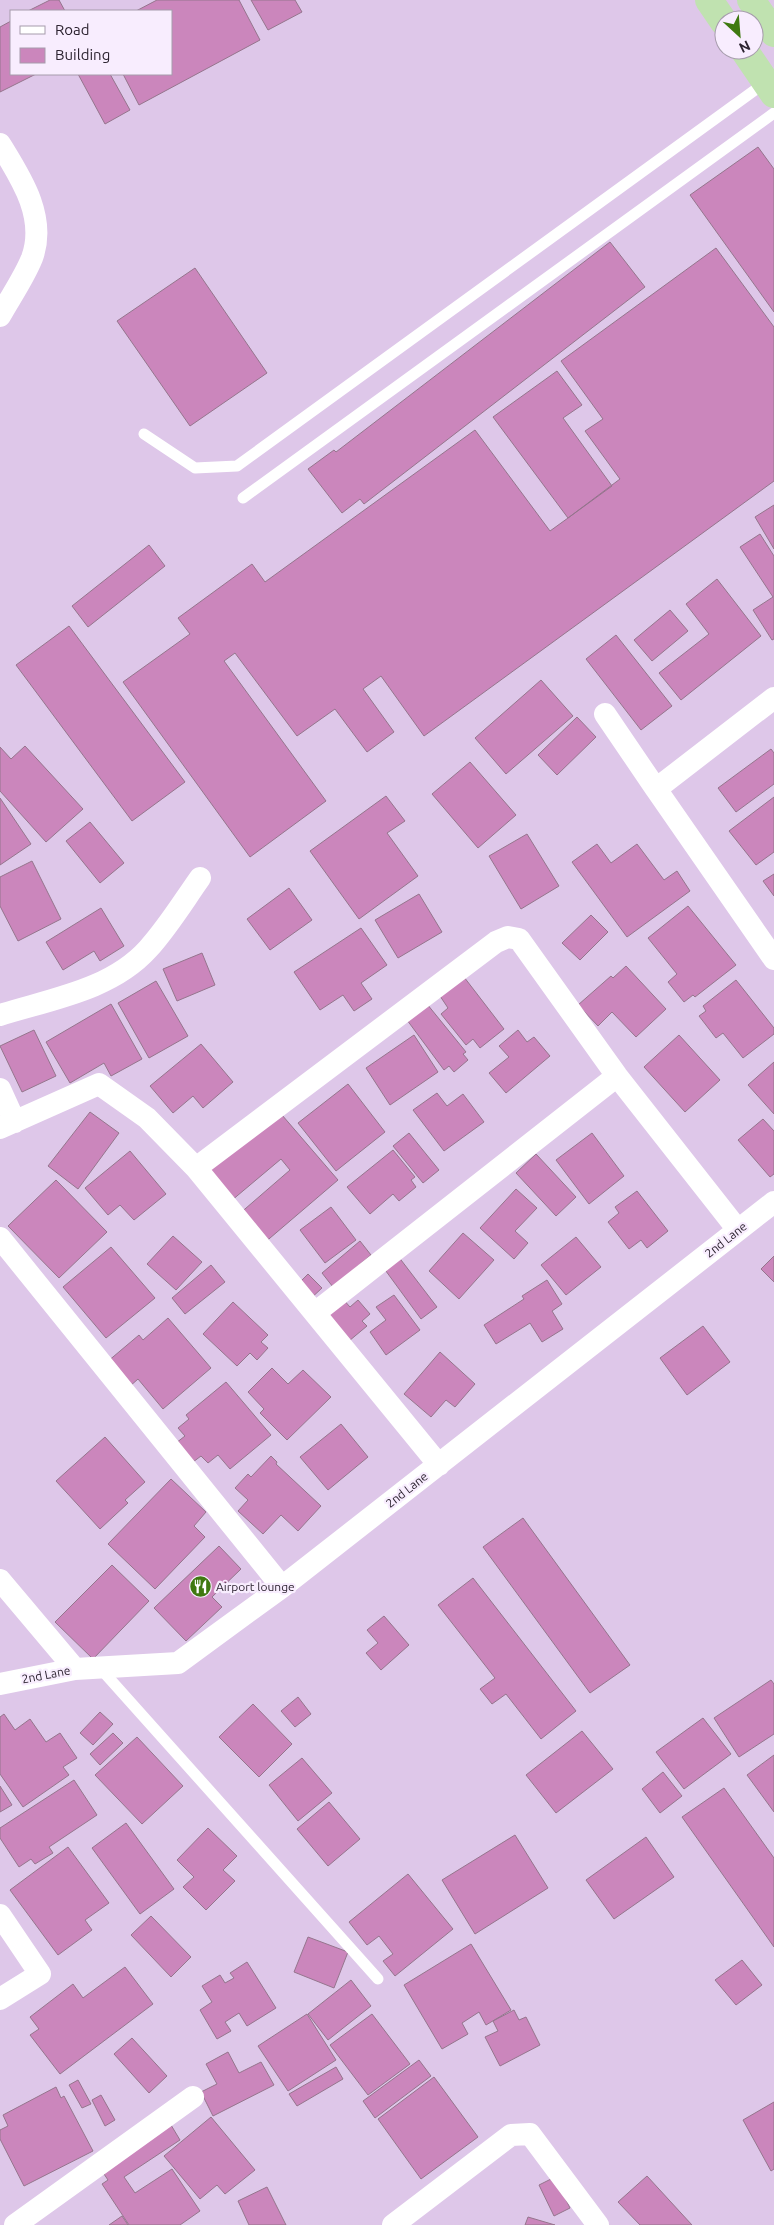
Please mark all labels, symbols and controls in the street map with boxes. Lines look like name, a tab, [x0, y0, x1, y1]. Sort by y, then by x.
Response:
legend	[10, 10, 172, 75]
north arrow	[714, 10, 764, 60]
text: Road	[55, 21, 90, 38]
text: N	[736, 37, 753, 56]
text: Building	[55, 46, 110, 63]
street label: 2nd Lane	[702, 1219, 749, 1260]
street label: 2nd Lane	[383, 1469, 430, 1510]
restaurant icon: Airport lounge	[188, 1575, 212, 1599]
place label: Airport lounge	[216, 1580, 295, 1593]
street label: 2nd Lane	[21, 1663, 71, 1686]

